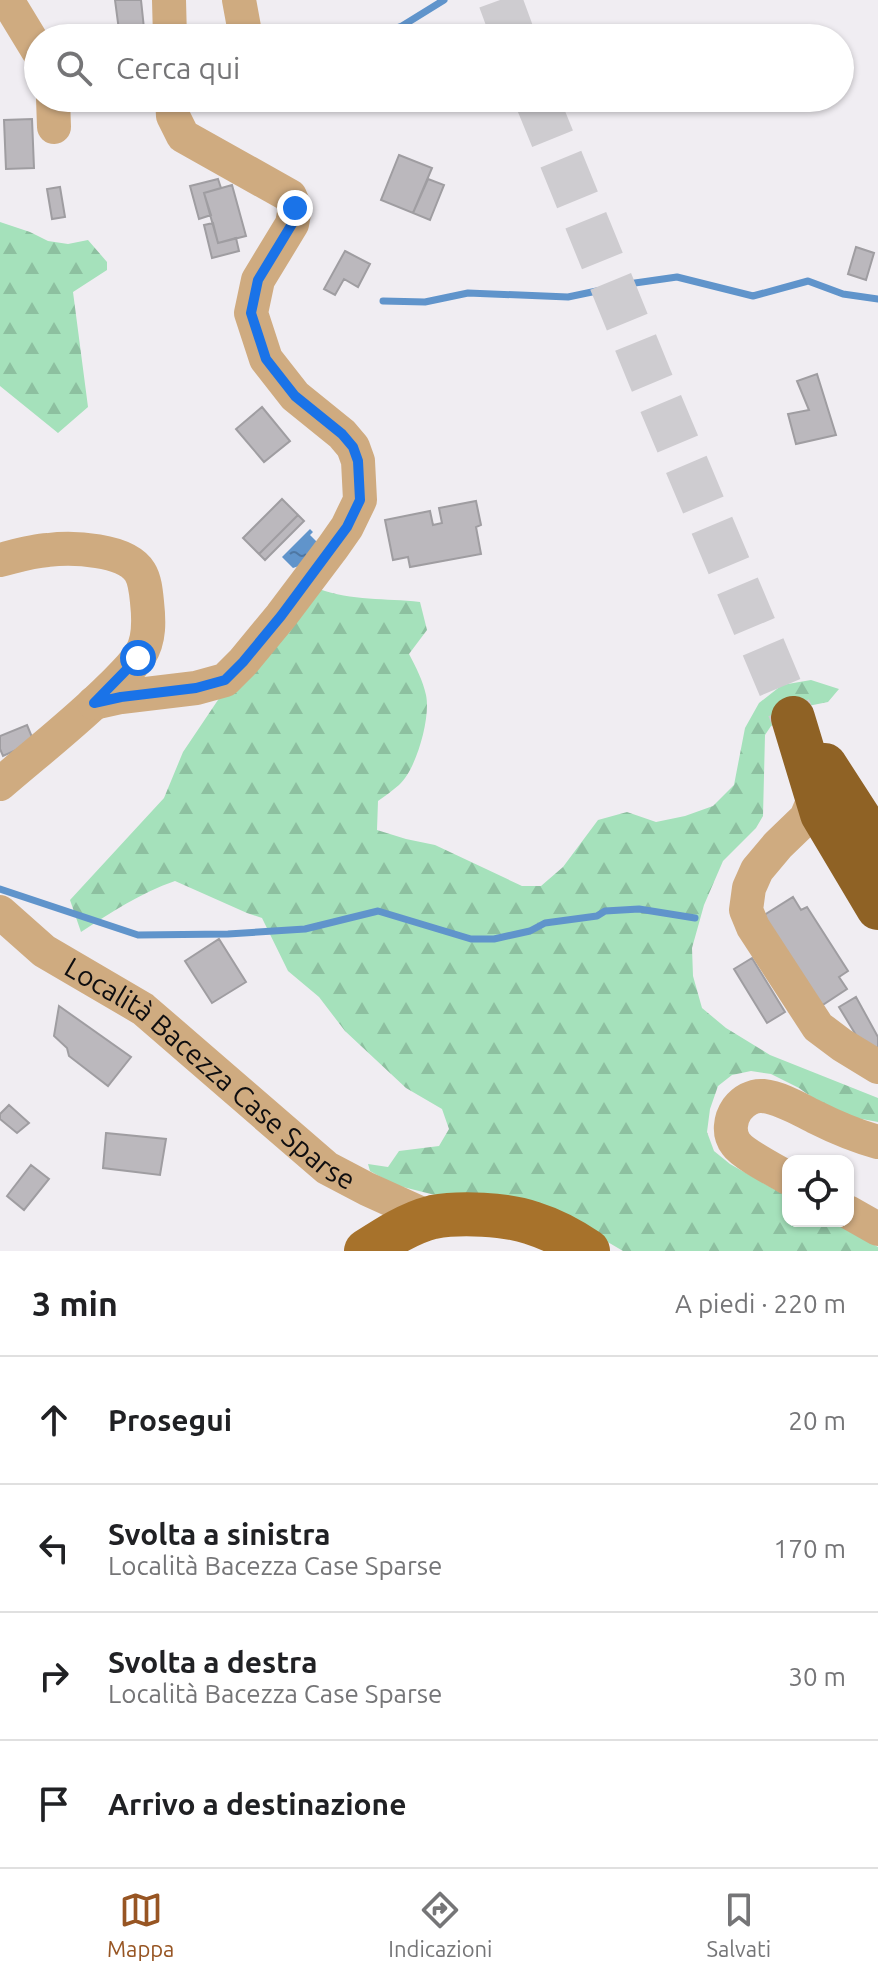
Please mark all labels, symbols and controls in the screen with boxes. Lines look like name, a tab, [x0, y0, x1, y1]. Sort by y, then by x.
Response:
search box	[24, 24, 854, 112]
icon: search	[52, 46, 96, 90]
text: Cerca qui	[116, 51, 240, 85]
route end	[277, 190, 313, 226]
route start	[120, 640, 156, 676]
street label: Località Bacezza Case Sparse	[60, 951, 361, 1195]
map controls	[782, 1155, 854, 1227]
button: locate	[782, 1155, 854, 1227]
text: 3 min	[32, 1284, 118, 1322]
text: A piedi · 220 m	[675, 1289, 846, 1318]
icon: ahead	[32, 1398, 76, 1442]
text: Prosegui	[108, 1403, 232, 1437]
text: 20 m	[788, 1406, 846, 1435]
text: Svolta a sinistra	[108, 1517, 331, 1551]
icon: left	[32, 1526, 76, 1570]
text: 170 m	[774, 1534, 846, 1563]
text: Località Bacezza Case Sparse	[108, 1551, 442, 1580]
text: Svolta a destra	[108, 1645, 317, 1679]
icon: right	[32, 1654, 76, 1698]
text: 30 m	[788, 1662, 846, 1691]
text: Località Bacezza Case Sparse	[108, 1679, 442, 1708]
icon: arrive	[32, 1782, 76, 1826]
text: Arrivo a destinazione	[108, 1787, 406, 1821]
tab: Mappa	[107, 1888, 174, 1961]
tab: Indicazioni	[388, 1888, 492, 1961]
tab: Salvati	[706, 1888, 771, 1961]

